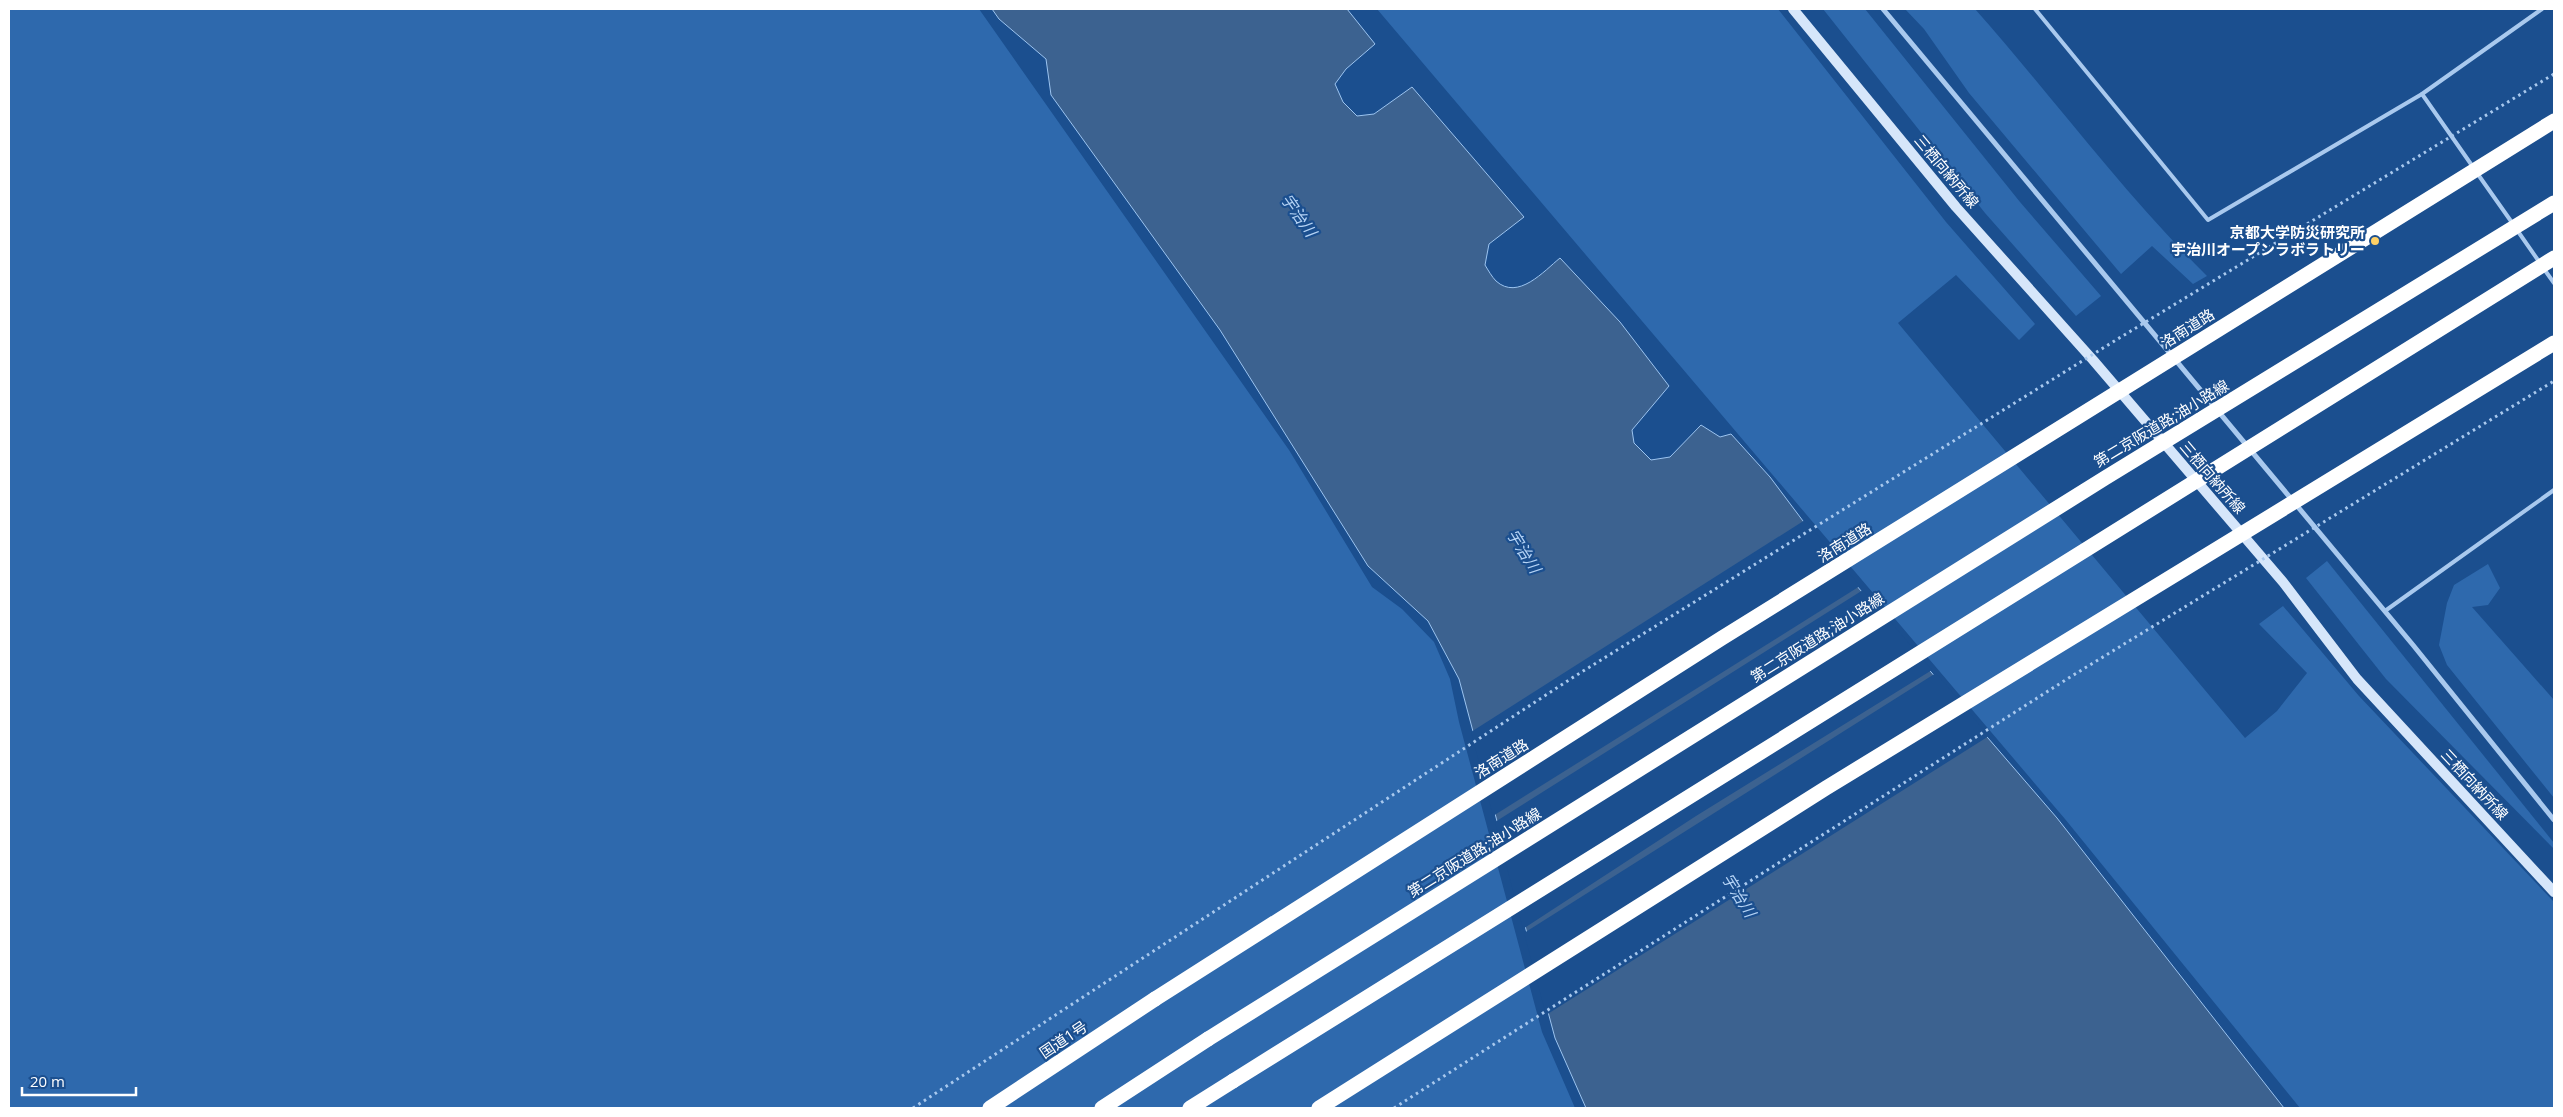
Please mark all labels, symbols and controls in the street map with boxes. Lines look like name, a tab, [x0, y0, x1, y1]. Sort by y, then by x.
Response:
street label: 三栖向納所線	[1910, 130, 1984, 212]
water label: 宇治川	[1276, 189, 1323, 243]
place label: 京都大学防災研究所 宇治川オープンラボラトリー	[2171, 222, 2365, 259]
marker: 京都大学防災研究所 宇治川オープンラボラトリー	[2369, 235, 2381, 247]
street label: 洛南道路	[2156, 304, 2218, 352]
street label: 第二京阪道路;油小路線	[2090, 375, 2232, 471]
street label: 三栖向納所線	[2176, 436, 2250, 518]
street label: 洛南道路	[1813, 518, 1875, 566]
water label: 宇治川	[1502, 525, 1547, 579]
street label: 第二京阪道路;油小路線	[1746, 588, 1888, 686]
street label: 洛南道路	[1470, 734, 1532, 782]
street label: 三栖向納所線	[2437, 744, 2513, 824]
street label: 第二京阪道路;油小路線	[1403, 803, 1545, 901]
water label: 宇治川	[1717, 869, 1762, 923]
street label: 国道1号	[1035, 1016, 1091, 1062]
scale bar	[22, 1064, 136, 1096]
text: 20 m	[30, 1071, 65, 1091]

